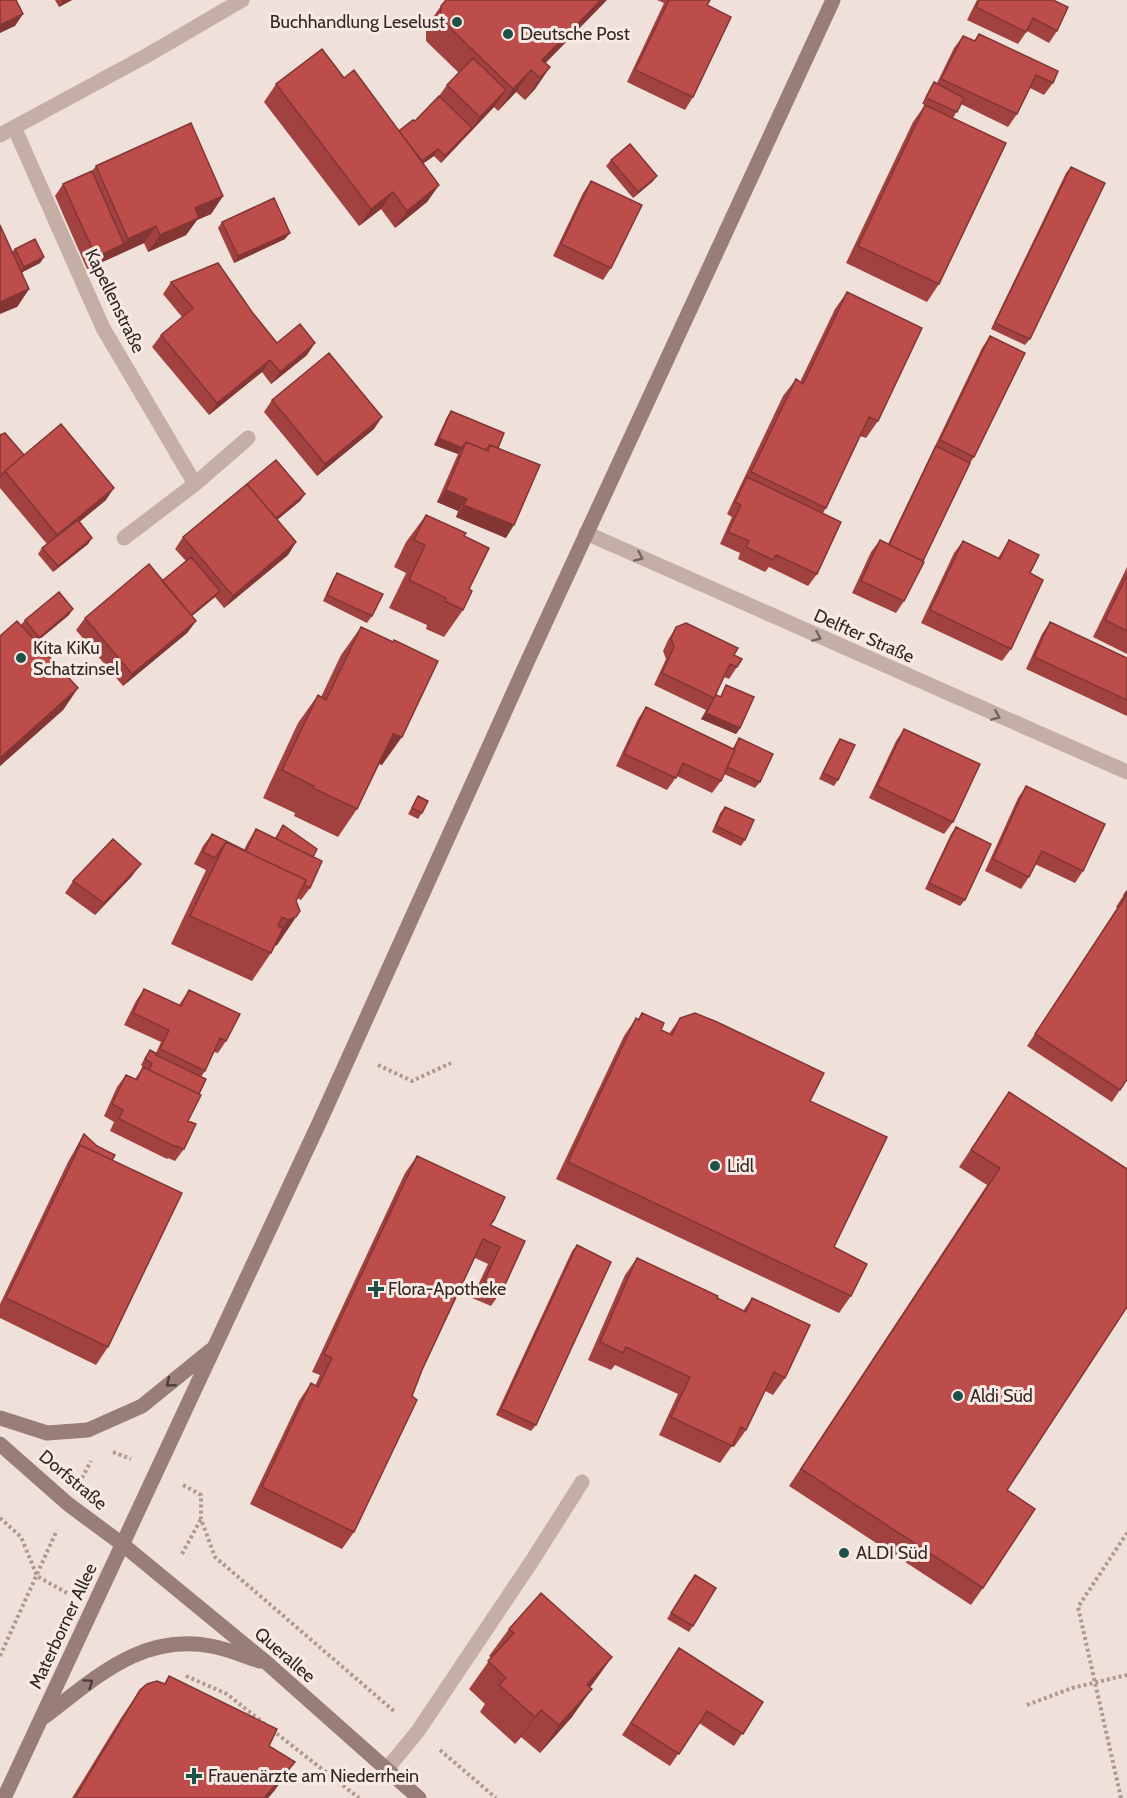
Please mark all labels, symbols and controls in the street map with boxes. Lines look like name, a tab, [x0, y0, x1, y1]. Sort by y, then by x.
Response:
place label: Buchhandlung Leselust	[270, 11, 445, 33]
marker: Buchhandlung Leselust	[450, 15, 464, 29]
place label: Deutsche Post	[520, 23, 630, 45]
marker: Deutsche Post	[501, 27, 515, 41]
street label: Kapellenstraße	[80, 245, 150, 357]
one-way arrow	[633, 550, 644, 562]
street label: Delfter Straße	[810, 604, 918, 668]
one-way arrow	[811, 630, 822, 642]
place label: Kita KiKu Schatzinsel	[33, 637, 120, 680]
marker: Kita KiKu Schatzinsel	[14, 651, 28, 665]
one-way arrow	[989, 708, 1000, 720]
place label: Lidl	[727, 1155, 755, 1177]
marker: Lidl	[708, 1159, 722, 1173]
place label: Flora-Apotheke	[388, 1278, 506, 1300]
marker: Flora-Apotheke	[369, 1282, 383, 1296]
one-way arrow	[166, 1376, 177, 1387]
place label: Aldi Süd	[970, 1385, 1033, 1407]
marker: Aldi Süd	[951, 1389, 965, 1403]
street label: Dorfstraße	[35, 1445, 111, 1515]
place label: ALDI Süd	[856, 1542, 928, 1564]
marker: ALDI Süd	[837, 1546, 851, 1560]
street label: Materborner Allee	[24, 1560, 102, 1692]
street label: Querallee	[250, 1623, 320, 1687]
one-way arrow	[83, 1679, 94, 1690]
place label: Frauenärzte am Niederrhein	[208, 1765, 419, 1787]
marker: Frauenärzte am Niederrhein	[185, 1767, 203, 1785]

